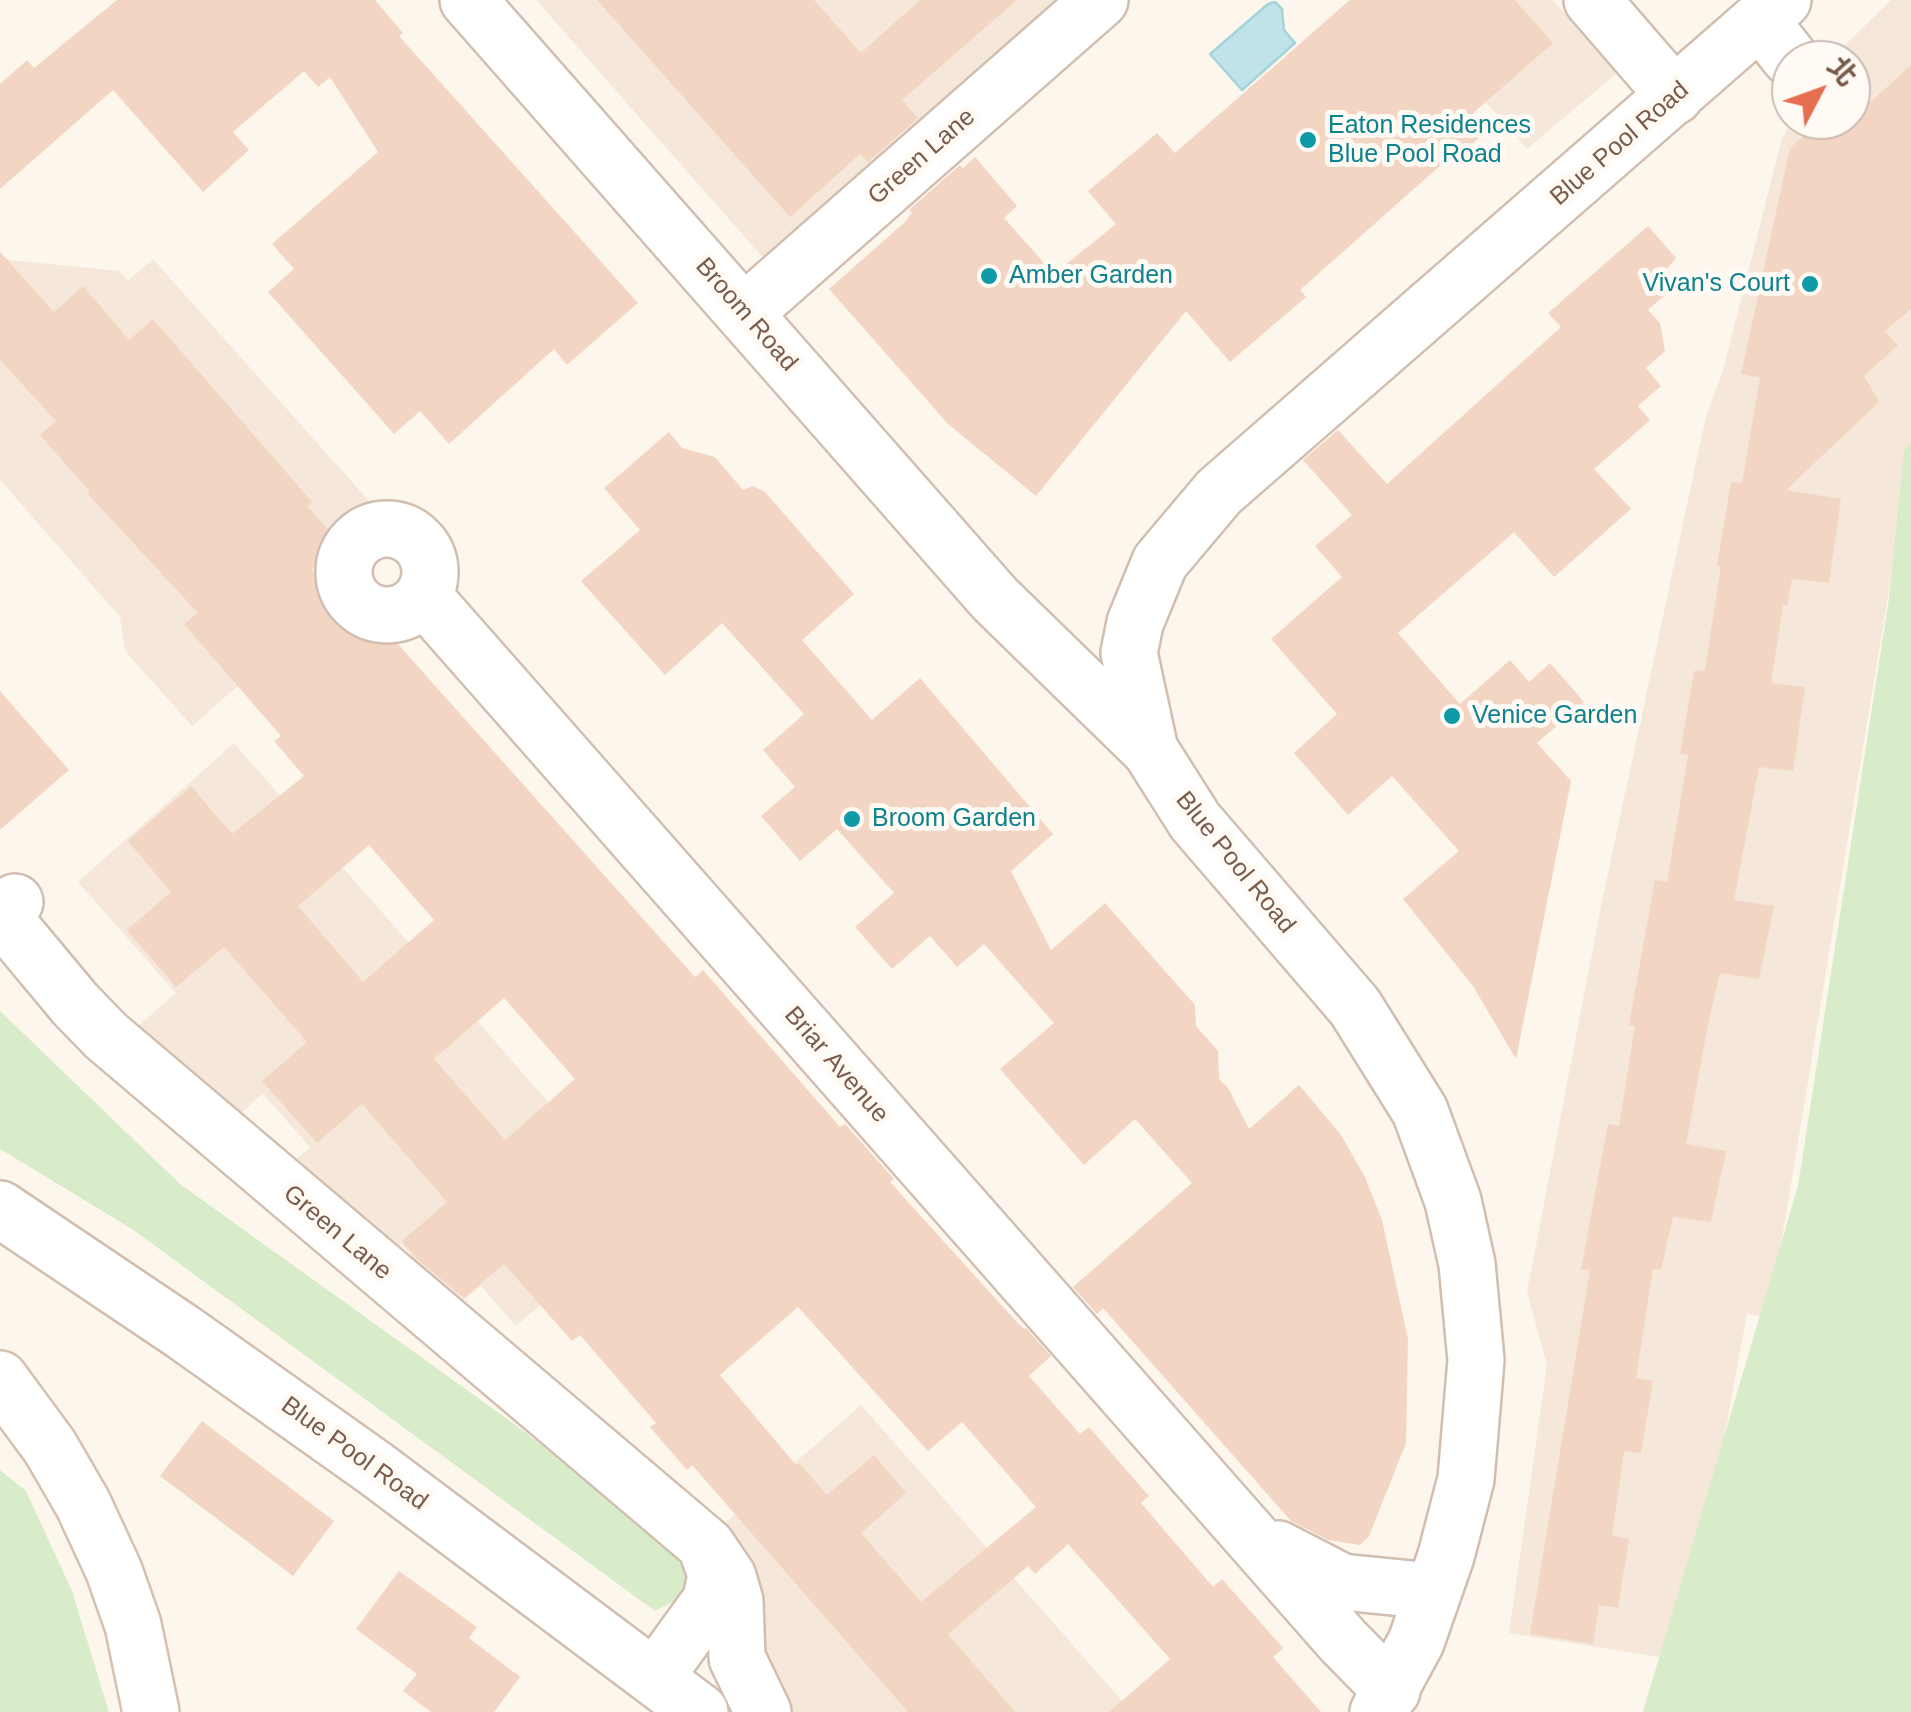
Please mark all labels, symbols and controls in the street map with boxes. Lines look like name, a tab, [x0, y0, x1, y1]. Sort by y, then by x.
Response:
north arrow	[1771, 40, 1871, 140]
text: 北	[1822, 51, 1863, 92]
street label: Blue Pool Road	[1545, 76, 1695, 212]
street label: Green Lane	[862, 102, 982, 212]
place label: Eaton Residences Blue Pool Road	[1328, 111, 1531, 170]
marker: Eaton Residences Blue Pool Road	[1297, 129, 1319, 151]
street label: Broom Road	[689, 252, 803, 378]
place label: Amber Garden	[1009, 261, 1173, 291]
marker: Amber Garden	[978, 265, 1000, 287]
place label: Vivan's Court	[1643, 269, 1790, 299]
marker: Vivan's Court	[1799, 273, 1821, 295]
place label: Venice Garden	[1472, 701, 1637, 731]
marker: Venice Garden	[1441, 705, 1463, 727]
street label: Blue Pool Road	[1169, 786, 1301, 940]
place label: Broom Garden	[872, 804, 1036, 834]
marker: Broom Garden	[841, 808, 863, 830]
street label: Briar Avenue	[777, 1001, 895, 1129]
street label: Green Lane	[277, 1179, 397, 1287]
street label: Blue Pool Road	[275, 1391, 433, 1517]

